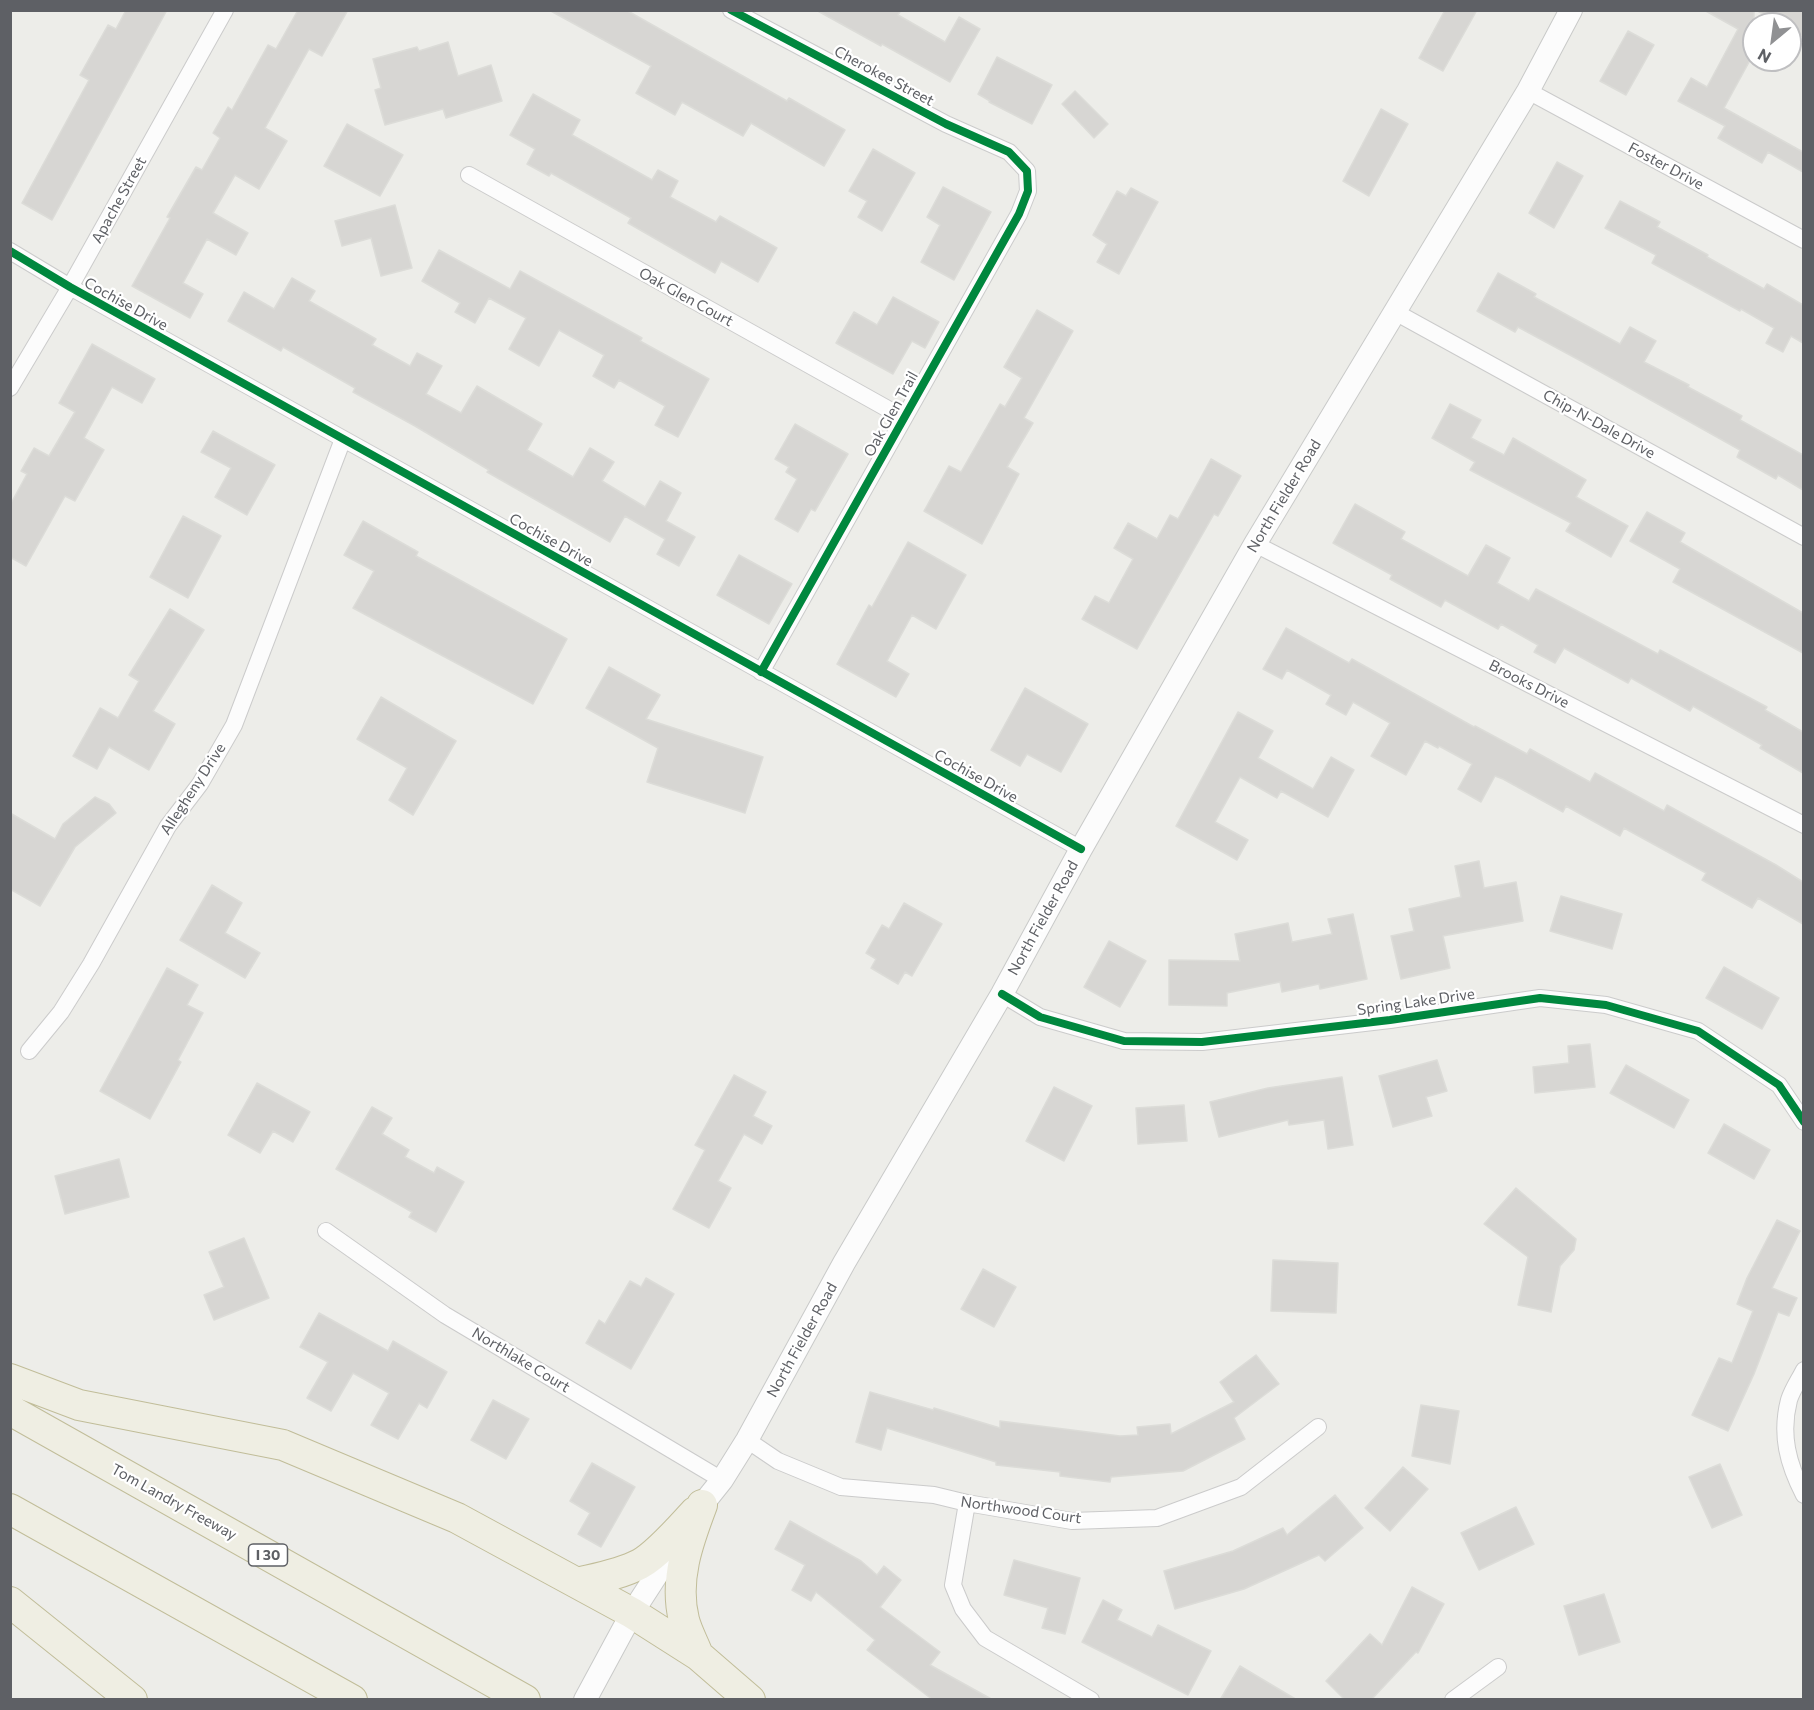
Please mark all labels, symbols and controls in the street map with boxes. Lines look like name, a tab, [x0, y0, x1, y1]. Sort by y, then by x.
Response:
north arrow	[1742, 12, 1802, 72]
street label: Cherokee Street	[831, 42, 937, 110]
text: N	[1754, 45, 1774, 68]
street label: Foster Drive	[1625, 139, 1707, 193]
street label: Apache Street	[88, 154, 150, 246]
street label: Oak Glen Court	[636, 264, 736, 330]
street label: Cochise Drive	[81, 274, 171, 334]
street label: Oak Glen Trail	[860, 368, 922, 460]
street label: Chip-N-Dale Drive	[1540, 386, 1658, 462]
street label: North Fielder Road	[1243, 436, 1325, 556]
street label: Cochise Drive	[506, 510, 596, 570]
street label: Brooks Drive	[1486, 656, 1572, 712]
street label: Allegheny Drive	[157, 740, 229, 838]
street label: Cochise Drive	[931, 746, 1021, 806]
street label: North Fielder Road	[1004, 857, 1082, 979]
street label: Spring Lake Drive	[1356, 985, 1476, 1019]
street label: North Fielder Road	[763, 1279, 841, 1401]
street label: Northlake Court	[469, 1324, 573, 1396]
street label: Tom Landry Freeway	[108, 1460, 240, 1544]
street label: Northwood Court	[959, 1493, 1083, 1527]
road number: I 30	[248, 1544, 288, 1566]

